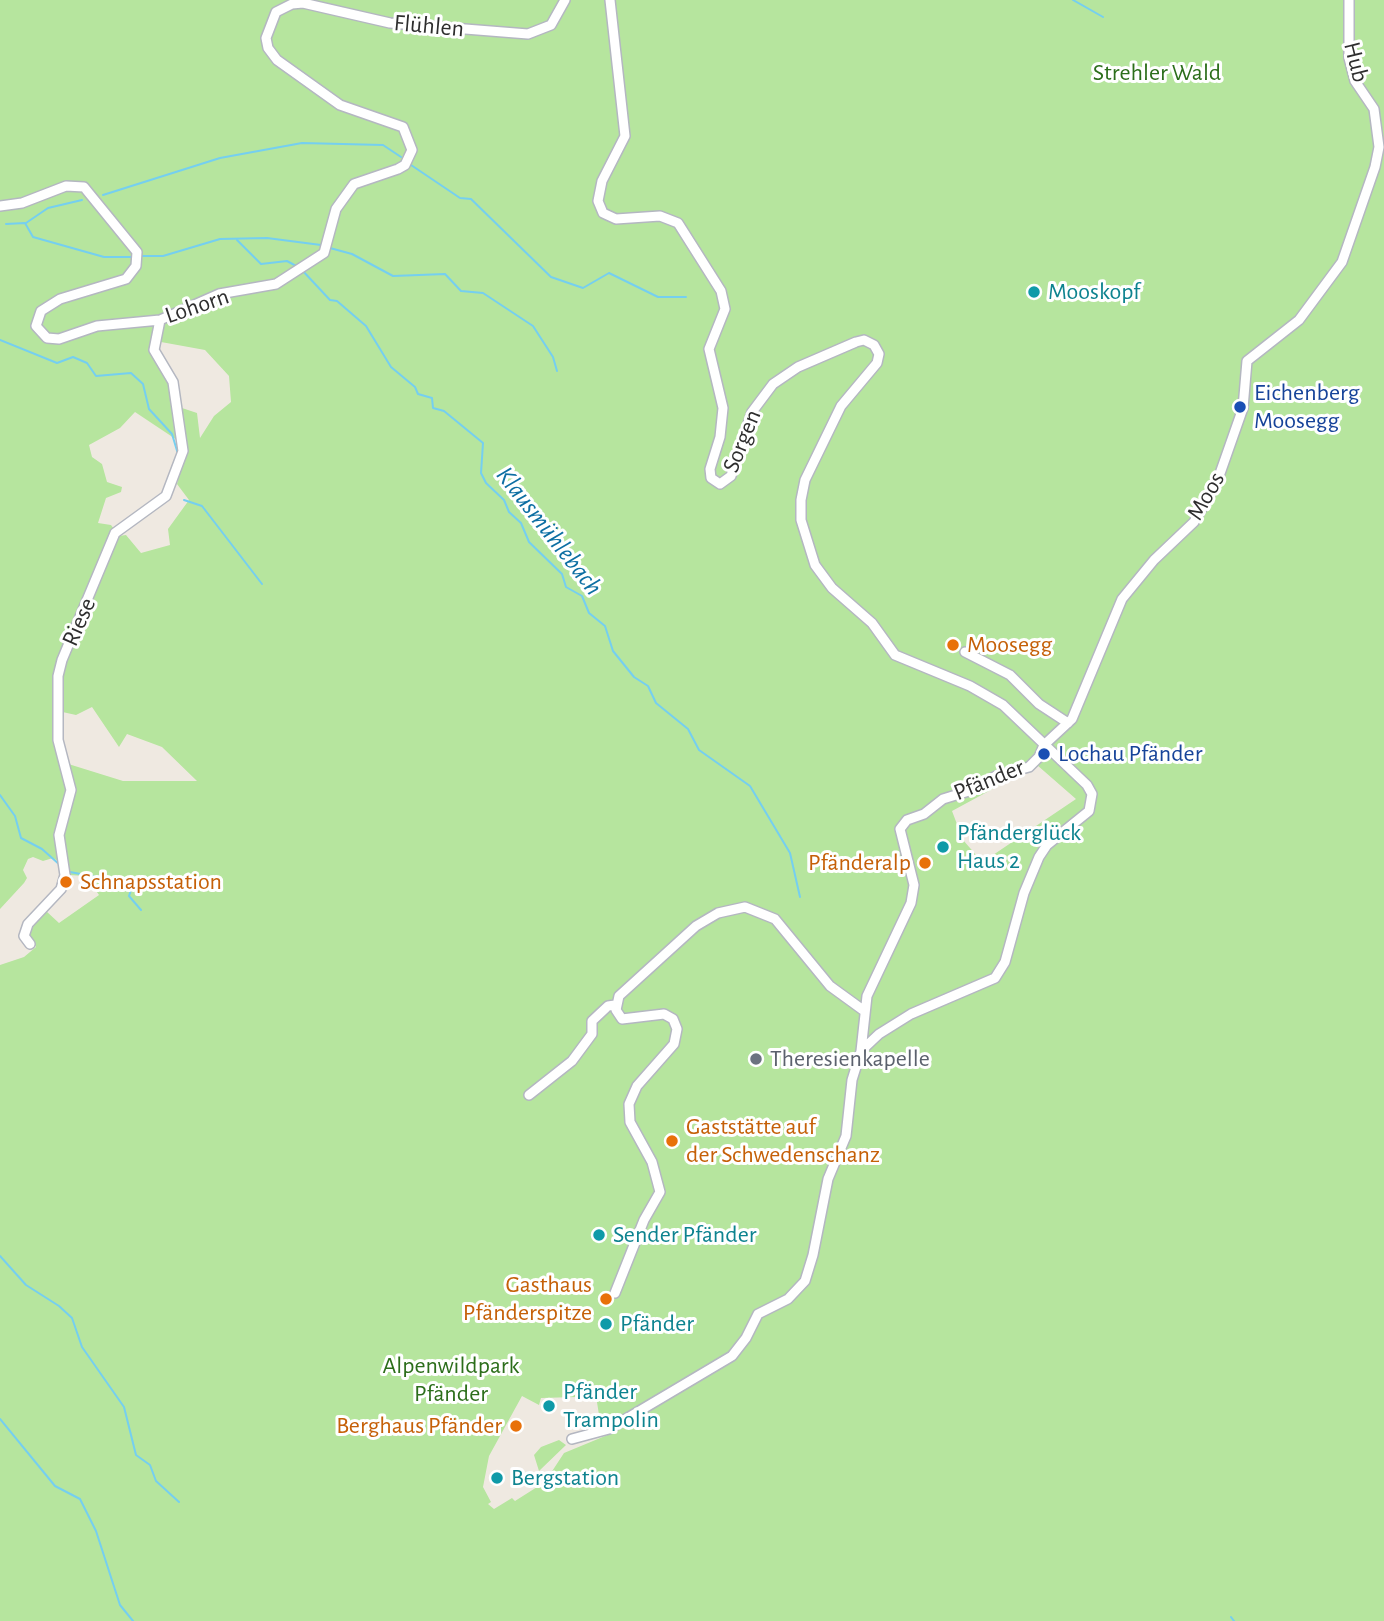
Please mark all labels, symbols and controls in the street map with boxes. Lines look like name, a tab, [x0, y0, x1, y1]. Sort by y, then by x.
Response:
street label: Flühlen	[393, 9, 465, 43]
street label: Hub	[1337, 39, 1375, 85]
park label: Strehler Wald	[1093, 59, 1221, 87]
place label: Mooskopf	[1048, 278, 1140, 306]
street label: Lohorn	[161, 282, 233, 330]
marker: Mooskopf	[1026, 284, 1042, 300]
place label: Eichenberg Moosegg	[1254, 379, 1359, 435]
marker: Eichenberg Moosegg	[1232, 399, 1248, 415]
street label: Sorgen	[716, 405, 768, 477]
water label: Klausmühlebach	[489, 460, 609, 602]
street label: Moos	[1181, 467, 1231, 525]
street label: Riese	[56, 593, 102, 651]
place label: Moosegg	[967, 631, 1052, 659]
marker: Moosegg	[945, 637, 961, 653]
place label: Lochau Pfänder	[1058, 740, 1202, 768]
marker: Lochau Pfänder	[1036, 746, 1052, 762]
street label: Pfänder	[949, 753, 1029, 807]
place label: Pfänderglück Haus 2	[957, 819, 1081, 875]
marker: Pfänderglück Haus 2	[935, 839, 951, 855]
place label: Pfänderalp	[808, 849, 911, 877]
marker: Pfänderalp	[917, 855, 933, 871]
place label: Schnapsstation	[80, 868, 222, 896]
marker: Schnapsstation	[58, 874, 74, 890]
place label: Theresienkapelle	[770, 1045, 930, 1073]
marker: Theresienkapelle	[748, 1051, 764, 1067]
place label: Gaststätte auf der Schwedenschanz	[686, 1113, 880, 1169]
marker: Gaststätte auf der Schwedenschanz	[664, 1133, 680, 1149]
place label: Sender Pfänder	[613, 1221, 756, 1249]
marker: Sender Pfänder	[591, 1227, 607, 1243]
place label: Gasthaus Pfänderspitze	[463, 1271, 592, 1327]
marker: Gasthaus Pfänderspitze	[598, 1291, 614, 1307]
place label: Pfänder	[620, 1310, 694, 1338]
marker: Pfänder	[598, 1316, 614, 1332]
park label: Alpenwildpark Pfänder	[382, 1352, 520, 1408]
place label: Pfänder Trampolin	[563, 1378, 659, 1434]
marker: Pfänder Trampolin	[541, 1398, 557, 1414]
place label: Berghaus Pfänder	[336, 1412, 502, 1440]
marker: Berghaus Pfänder	[508, 1418, 524, 1434]
place label: Bergstation	[511, 1464, 619, 1492]
marker: Bergstation	[489, 1470, 505, 1486]

